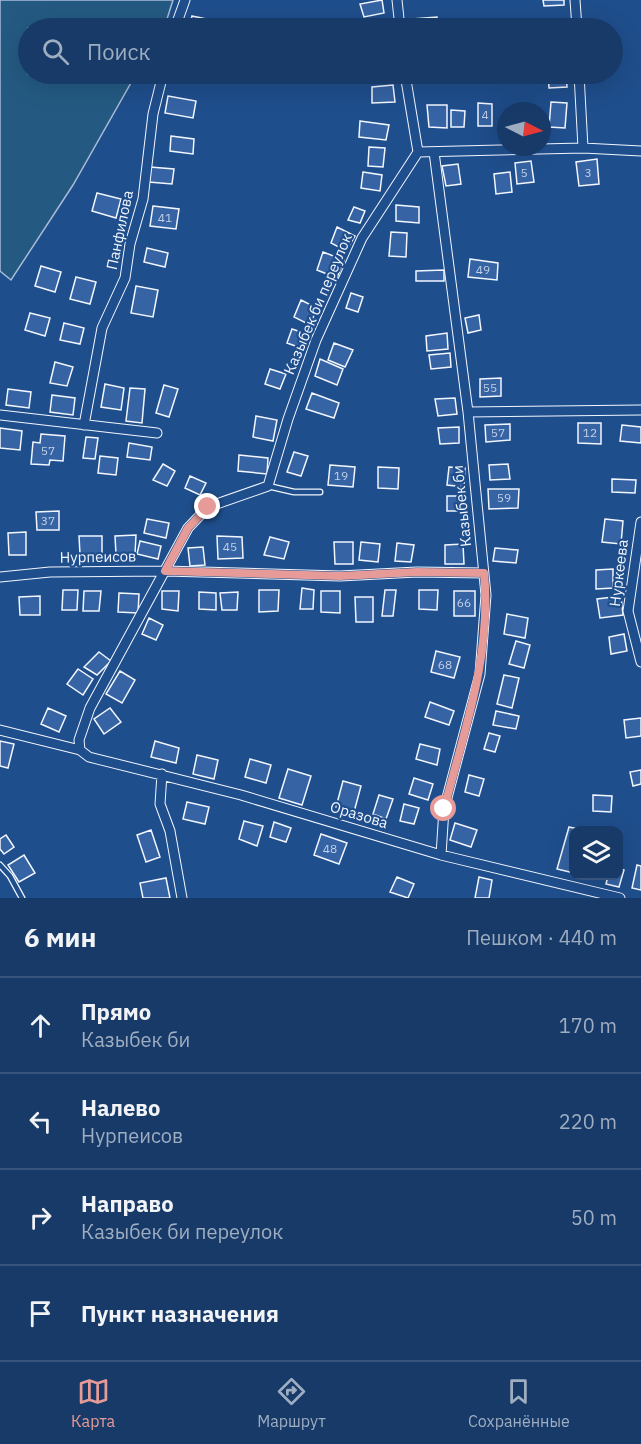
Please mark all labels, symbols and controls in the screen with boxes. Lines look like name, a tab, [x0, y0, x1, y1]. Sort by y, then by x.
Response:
search box	[18, 18, 623, 84]
icon: search	[39, 35, 72, 68]
text: Поиск	[87, 37, 151, 66]
north arrow	[497, 102, 551, 156]
house number: 4	[481, 107, 489, 122]
house number: 5	[520, 165, 528, 180]
house number: 3	[584, 165, 592, 180]
street label: Панфилова	[102, 189, 137, 271]
house number: 41	[158, 210, 172, 225]
street label: Казыбек би переулок	[279, 230, 356, 377]
house number: 49	[476, 262, 490, 277]
house number: 55	[483, 380, 497, 395]
house number: 57	[491, 425, 505, 440]
house number: 12	[583, 425, 597, 440]
house number: 57	[41, 443, 55, 458]
street label: Казыбек би	[448, 464, 475, 548]
house number: 19	[334, 468, 348, 483]
house number: 59	[497, 490, 511, 505]
route end	[194, 493, 220, 519]
house number: 37	[41, 513, 55, 528]
street label: Нуркеева	[605, 538, 632, 608]
house number: 45	[223, 539, 237, 554]
street label: Нурпеисов	[59, 546, 136, 567]
house number: 66	[457, 595, 471, 610]
house number: 68	[438, 657, 452, 672]
route start	[430, 795, 456, 821]
street label: Оразова	[328, 797, 390, 832]
map controls	[569, 826, 623, 880]
button: layers	[569, 826, 623, 880]
house number: 48	[323, 841, 337, 856]
text: 6 мин	[24, 920, 96, 954]
text: Пешком · 440 m	[466, 924, 617, 951]
text: Прямо	[81, 997, 151, 1026]
icon: ahead	[24, 1009, 57, 1042]
text: 170 m	[559, 1012, 617, 1039]
text: Казыбек би	[81, 1026, 190, 1053]
text: Налево	[81, 1093, 160, 1122]
icon: left	[24, 1105, 57, 1138]
text: 220 m	[559, 1108, 617, 1135]
text: Нурпеисов	[81, 1122, 183, 1149]
text: Направо	[81, 1189, 174, 1218]
icon: right	[24, 1201, 57, 1234]
text: 50 m	[571, 1204, 617, 1231]
text: Казыбек би переулок	[81, 1218, 283, 1245]
icon: arrive	[24, 1297, 57, 1330]
text: Пункт назначения	[81, 1299, 279, 1328]
tab: Карта	[71, 1375, 115, 1431]
tab: Маршрут	[257, 1375, 326, 1431]
tab: Сохранённые	[468, 1375, 570, 1431]

